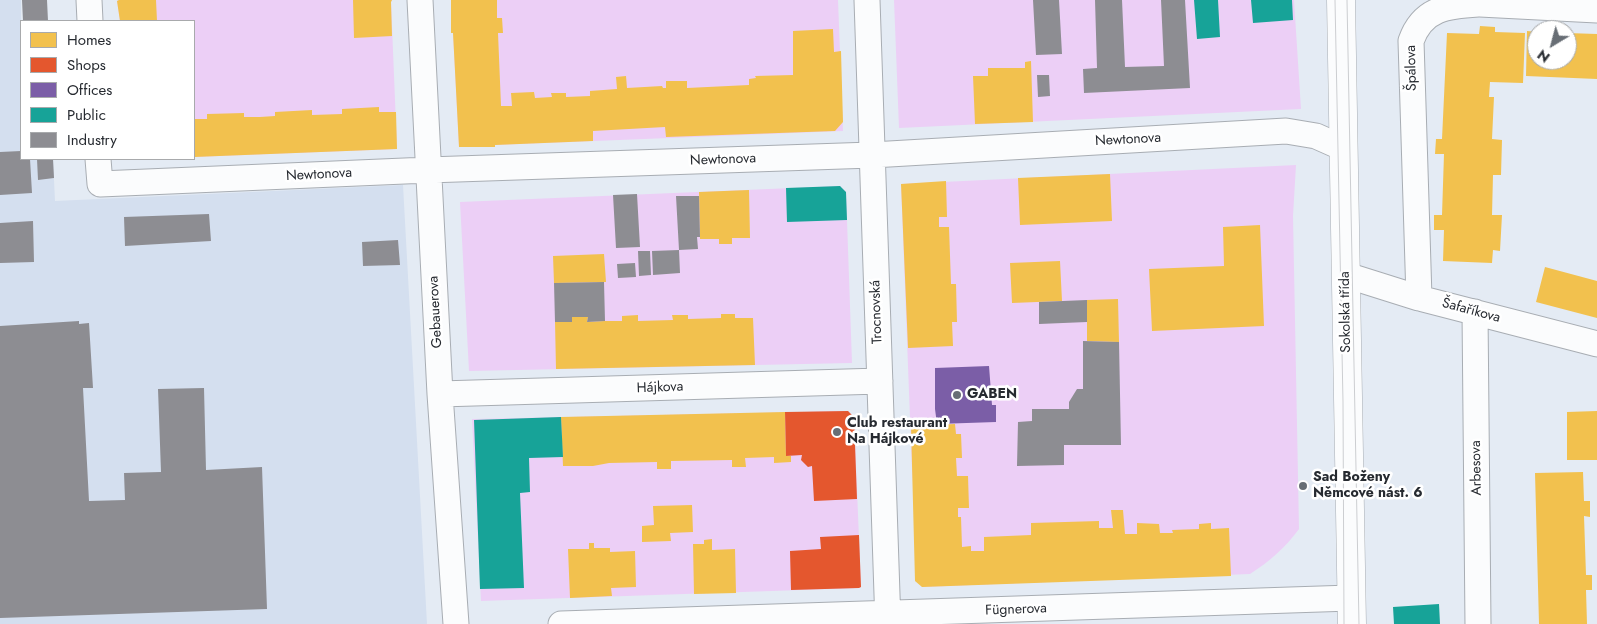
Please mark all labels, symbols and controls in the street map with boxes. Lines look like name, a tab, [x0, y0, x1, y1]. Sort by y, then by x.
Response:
legend	[20, 20, 195, 160]
north arrow	[1527, 20, 1577, 70]
text: Homes	[67, 29, 111, 51]
street label: Špálova	[1403, 45, 1421, 91]
text: N	[1533, 45, 1554, 68]
text: Shops	[67, 54, 106, 76]
text: Offices	[67, 79, 112, 101]
text: Public	[67, 104, 106, 126]
text: Industry	[67, 129, 117, 151]
street label: Newtonova	[1095, 130, 1161, 150]
street label: Newtonova	[690, 150, 756, 170]
street label: Newtonova	[286, 165, 352, 185]
street label: Sokolská třída	[1337, 271, 1355, 353]
street label: Gebauerova	[426, 275, 446, 349]
street label: Trocnovská	[867, 280, 887, 344]
street label: Šafaříkova	[1440, 295, 1502, 327]
street label: Hájkova	[636, 379, 684, 397]
place label: GABEN	[967, 387, 1017, 403]
marker: GABEN	[951, 389, 963, 401]
place label: Club restaurant Na Hájkové	[847, 416, 947, 448]
marker: Club restaurant Na Hájkové	[831, 426, 843, 438]
street label: Arbesova	[1468, 440, 1486, 496]
place label: Sad Boženy Němcové nást. 6	[1313, 470, 1423, 502]
marker: Sad Boženy Němcové nást. 6	[1297, 480, 1309, 492]
street label: Fügnerova	[985, 601, 1047, 619]

